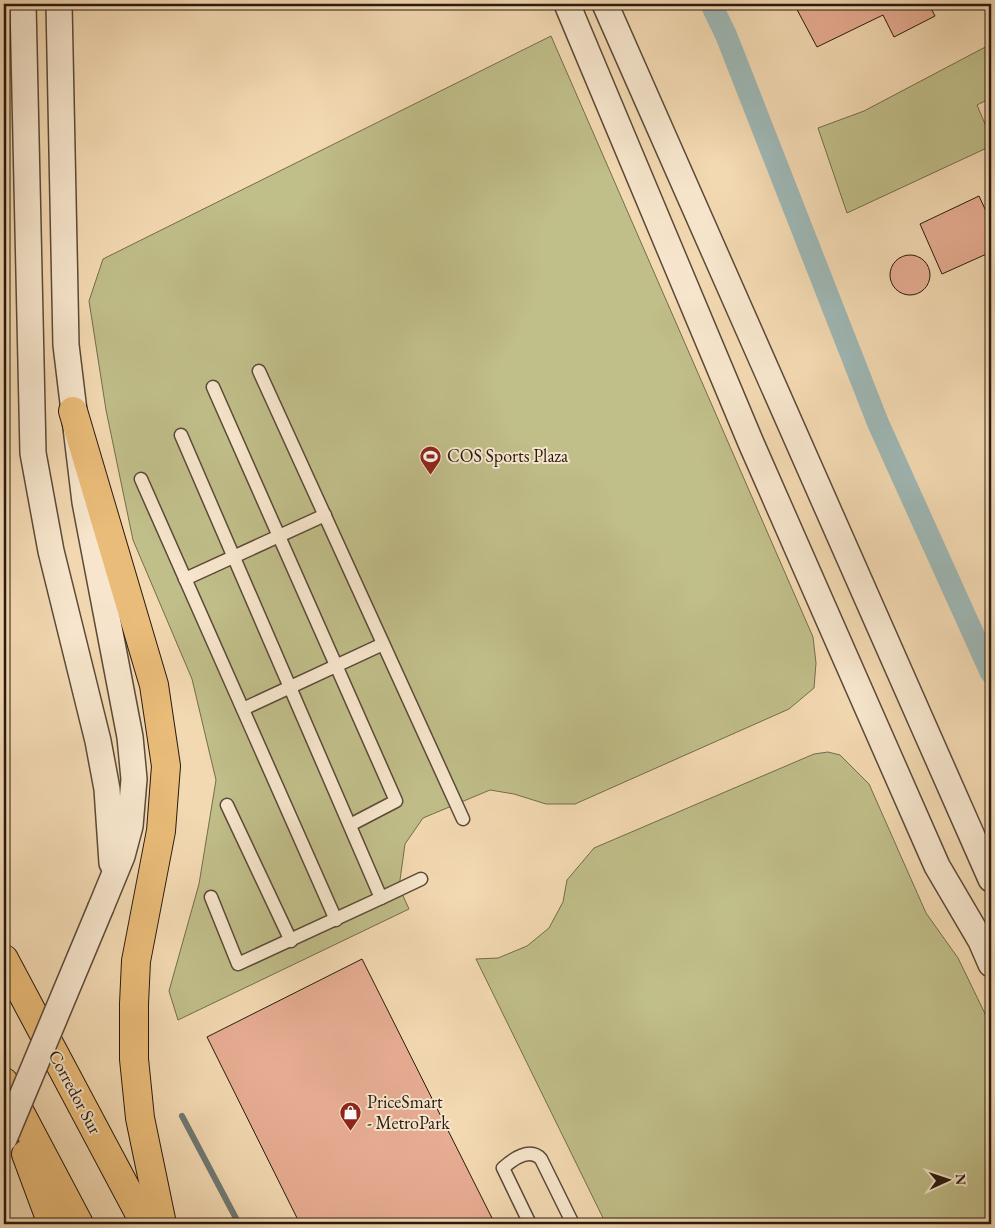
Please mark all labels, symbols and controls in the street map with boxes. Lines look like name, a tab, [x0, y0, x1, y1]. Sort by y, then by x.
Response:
sports icon: COS Sports Plaza	[419, 444, 443, 475]
place label: COS Sports Plaza	[447, 444, 569, 467]
street label: Corredor Sur	[44, 1046, 107, 1138]
place label: PriceSmart - MetroPark	[367, 1090, 450, 1134]
shop icon: PriceSmart - MetroPark	[339, 1100, 363, 1131]
north arrow	[922, 1156, 972, 1206]
text: N	[952, 1173, 970, 1186]

